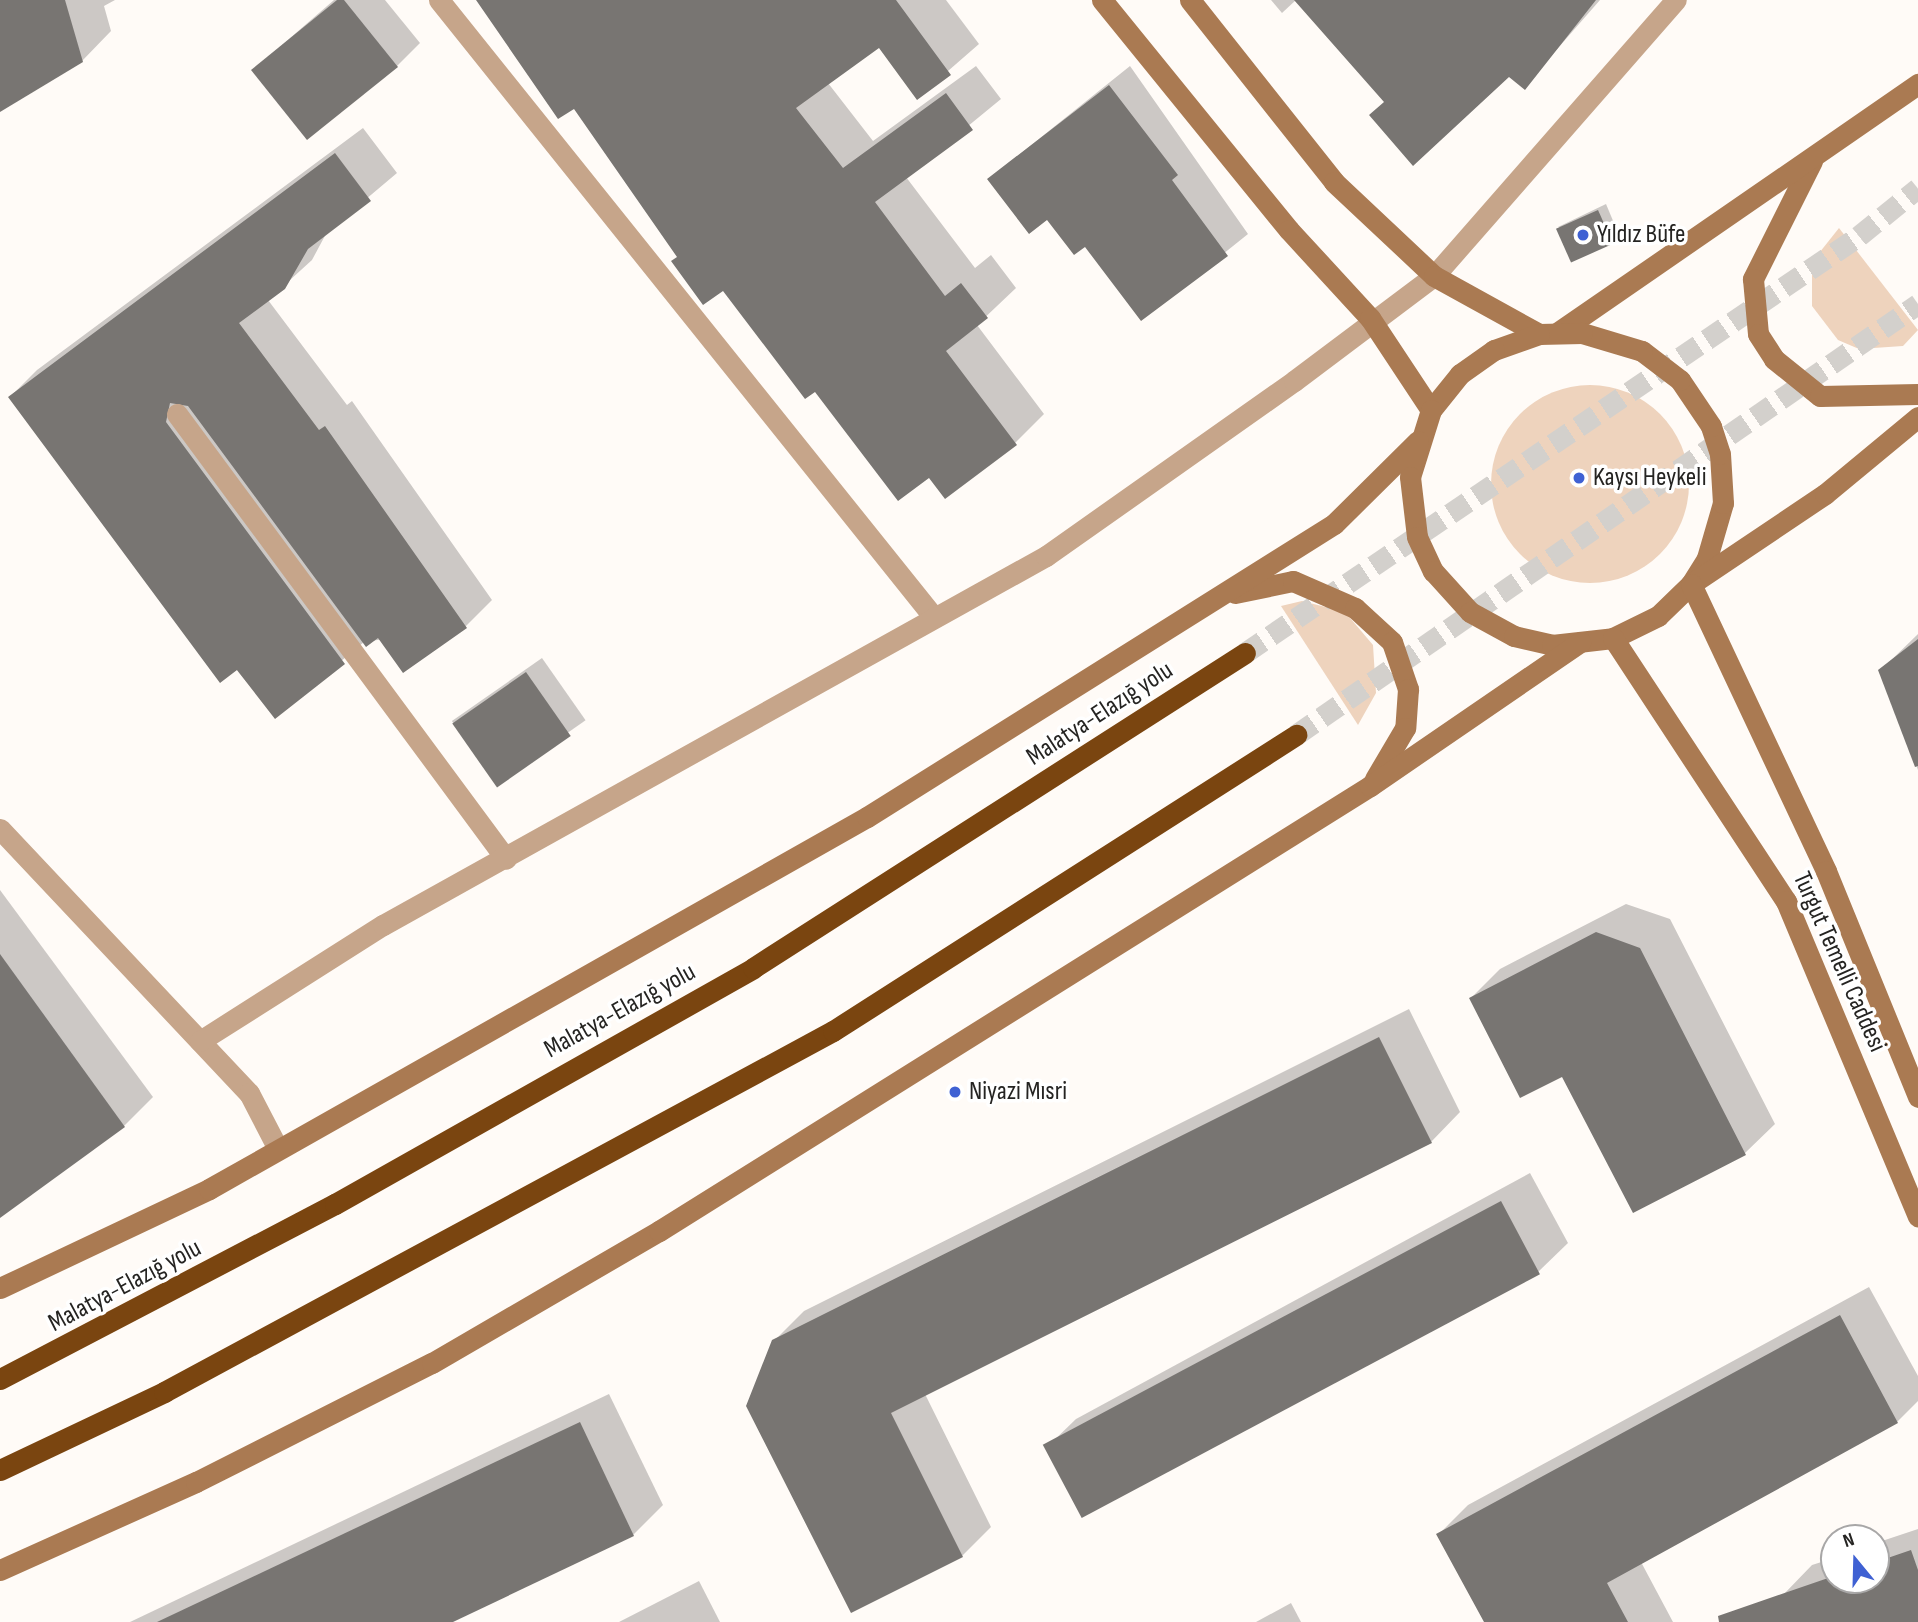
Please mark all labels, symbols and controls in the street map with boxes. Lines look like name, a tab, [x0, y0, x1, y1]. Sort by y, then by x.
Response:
place label: Yıldız Büfe	[1597, 219, 1685, 251]
marker: Yıldız Büfe	[1575, 227, 1591, 243]
place label: Kaysı Heykeli	[1593, 462, 1706, 494]
marker: Kaysı Heykeli	[1571, 470, 1587, 486]
street label: Malatya-Elazığ yolu	[1021, 655, 1179, 773]
street label: Turgut Temelli Caddesi	[1785, 867, 1893, 1057]
street label: Malatya-Elazığ yolu	[539, 957, 701, 1065]
place label: Niyazi Mısri	[969, 1076, 1067, 1108]
marker: Niyazi Mısri	[947, 1084, 963, 1100]
street label: Malatya-Elazığ yolu	[43, 1233, 207, 1339]
north arrow	[1820, 1524, 1890, 1594]
text: N	[1840, 1528, 1857, 1553]

